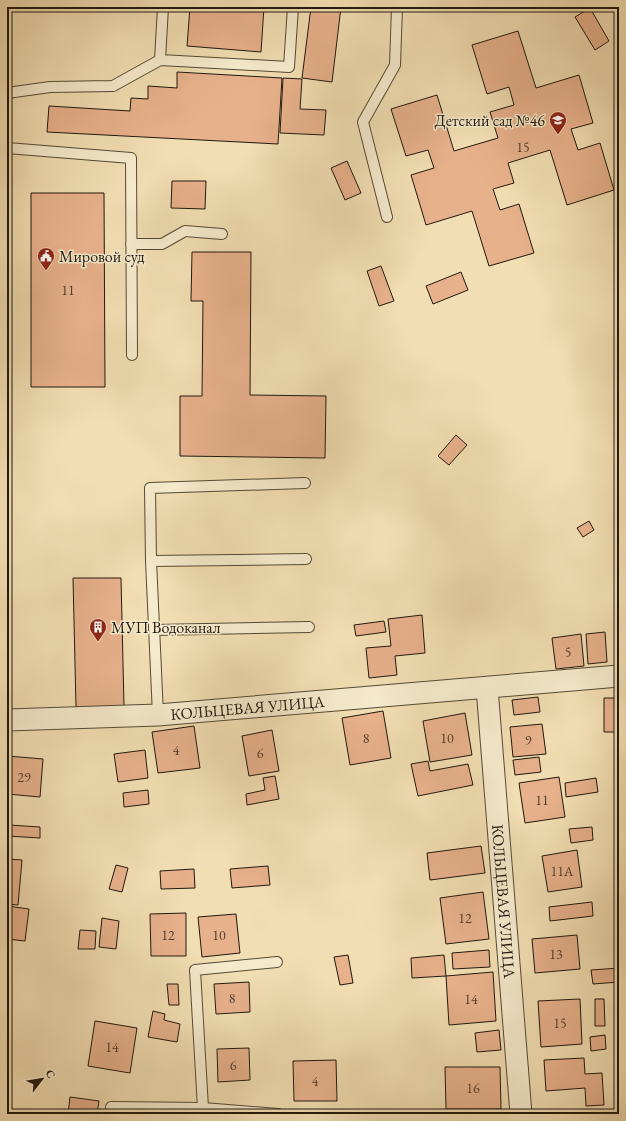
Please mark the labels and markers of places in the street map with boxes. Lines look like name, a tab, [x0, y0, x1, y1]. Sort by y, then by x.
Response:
place label: Детский сад №46	[435, 110, 545, 131]
school or university icon: Детский сад №46	[548, 110, 568, 135]
public building icon: Мировой суд	[36, 246, 56, 271]
place label: Мировой суд	[59, 246, 145, 267]
building icon: МУП Водоканал	[88, 617, 108, 642]
place label: МУП Водоканал	[111, 617, 221, 638]

